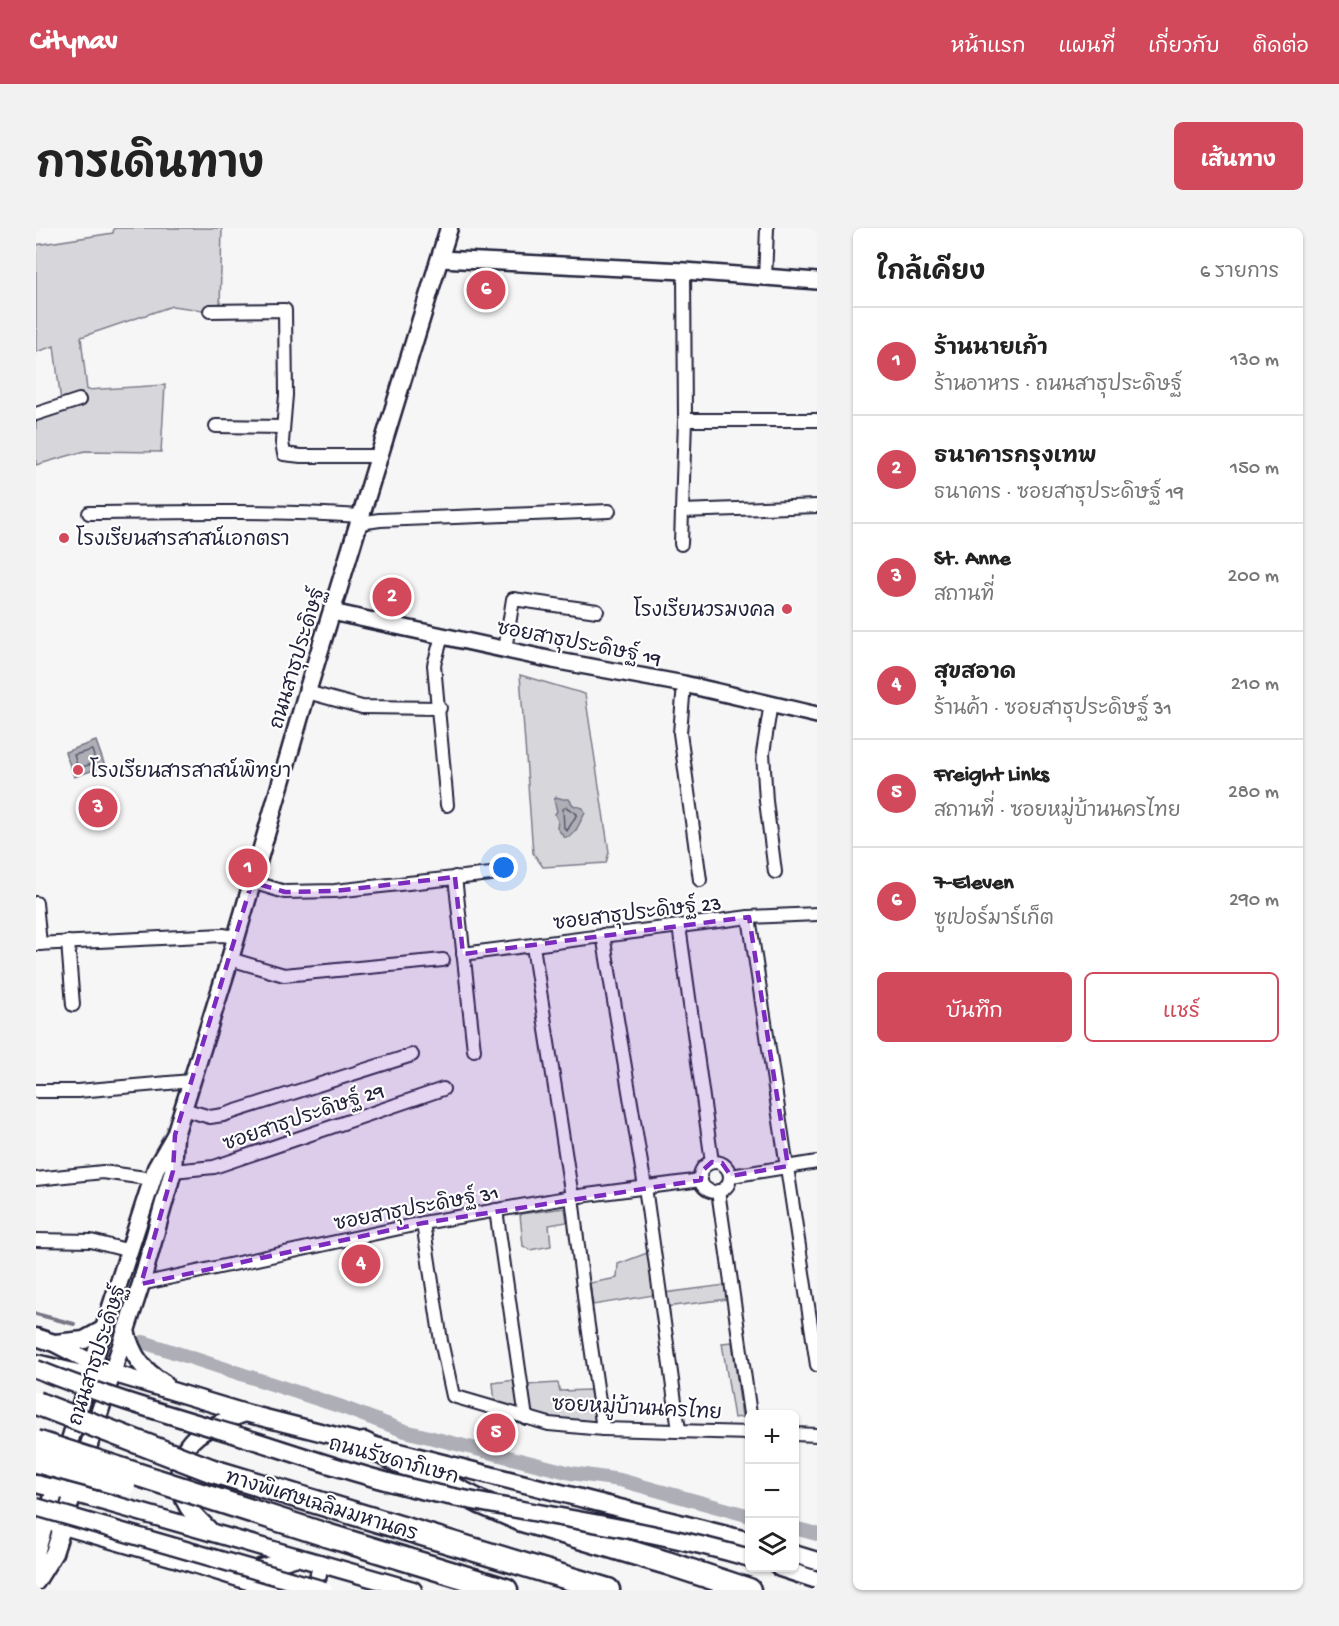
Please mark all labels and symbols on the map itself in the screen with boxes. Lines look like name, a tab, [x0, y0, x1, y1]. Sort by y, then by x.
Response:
pin: 6	[466, 268, 506, 312]
place label: โรงเรียนสารสาสน์เอกตรา	[76, 525, 290, 553]
marker: โรงเรียนสารสาสน์เอกตรา	[57, 531, 71, 545]
pin: 2	[372, 574, 412, 620]
street label: ถนนสาธุประดิษฐ์	[262, 584, 333, 733]
place label: โรงเรียนวรมงคล	[633, 596, 775, 624]
marker: โรงเรียนวรมงคล	[780, 602, 794, 616]
street label: ซอยสาธุประดิษฐ์ 19	[494, 613, 663, 674]
place label: โรงเรียนสารสาสน์พิทยา	[90, 757, 291, 785]
marker: โรงเรียนสารสาสน์พิทยา	[71, 763, 85, 777]
pin: 3	[78, 786, 118, 830]
pin: 1	[228, 846, 268, 890]
your location	[489, 853, 518, 882]
street label: ซอยสาธุประดิษฐ์ 23	[551, 889, 723, 938]
street label: ซอยสาธุประดิษฐ์ 29	[219, 1076, 388, 1159]
street label: ซอยสาธุประดิษฐ์ 31	[331, 1178, 501, 1239]
pin: 4	[342, 1242, 380, 1286]
street label: ถนนสาธุประดิษฐ์	[61, 1281, 134, 1430]
street label: ซอยหมู่บ้านนครไทย	[551, 1390, 723, 1427]
pin: 5	[476, 1410, 516, 1456]
street label: ถนนรัชดาภิเษก	[326, 1430, 462, 1491]
street label: ทางพิเศษเฉลิมมหานคร	[222, 1463, 421, 1548]

